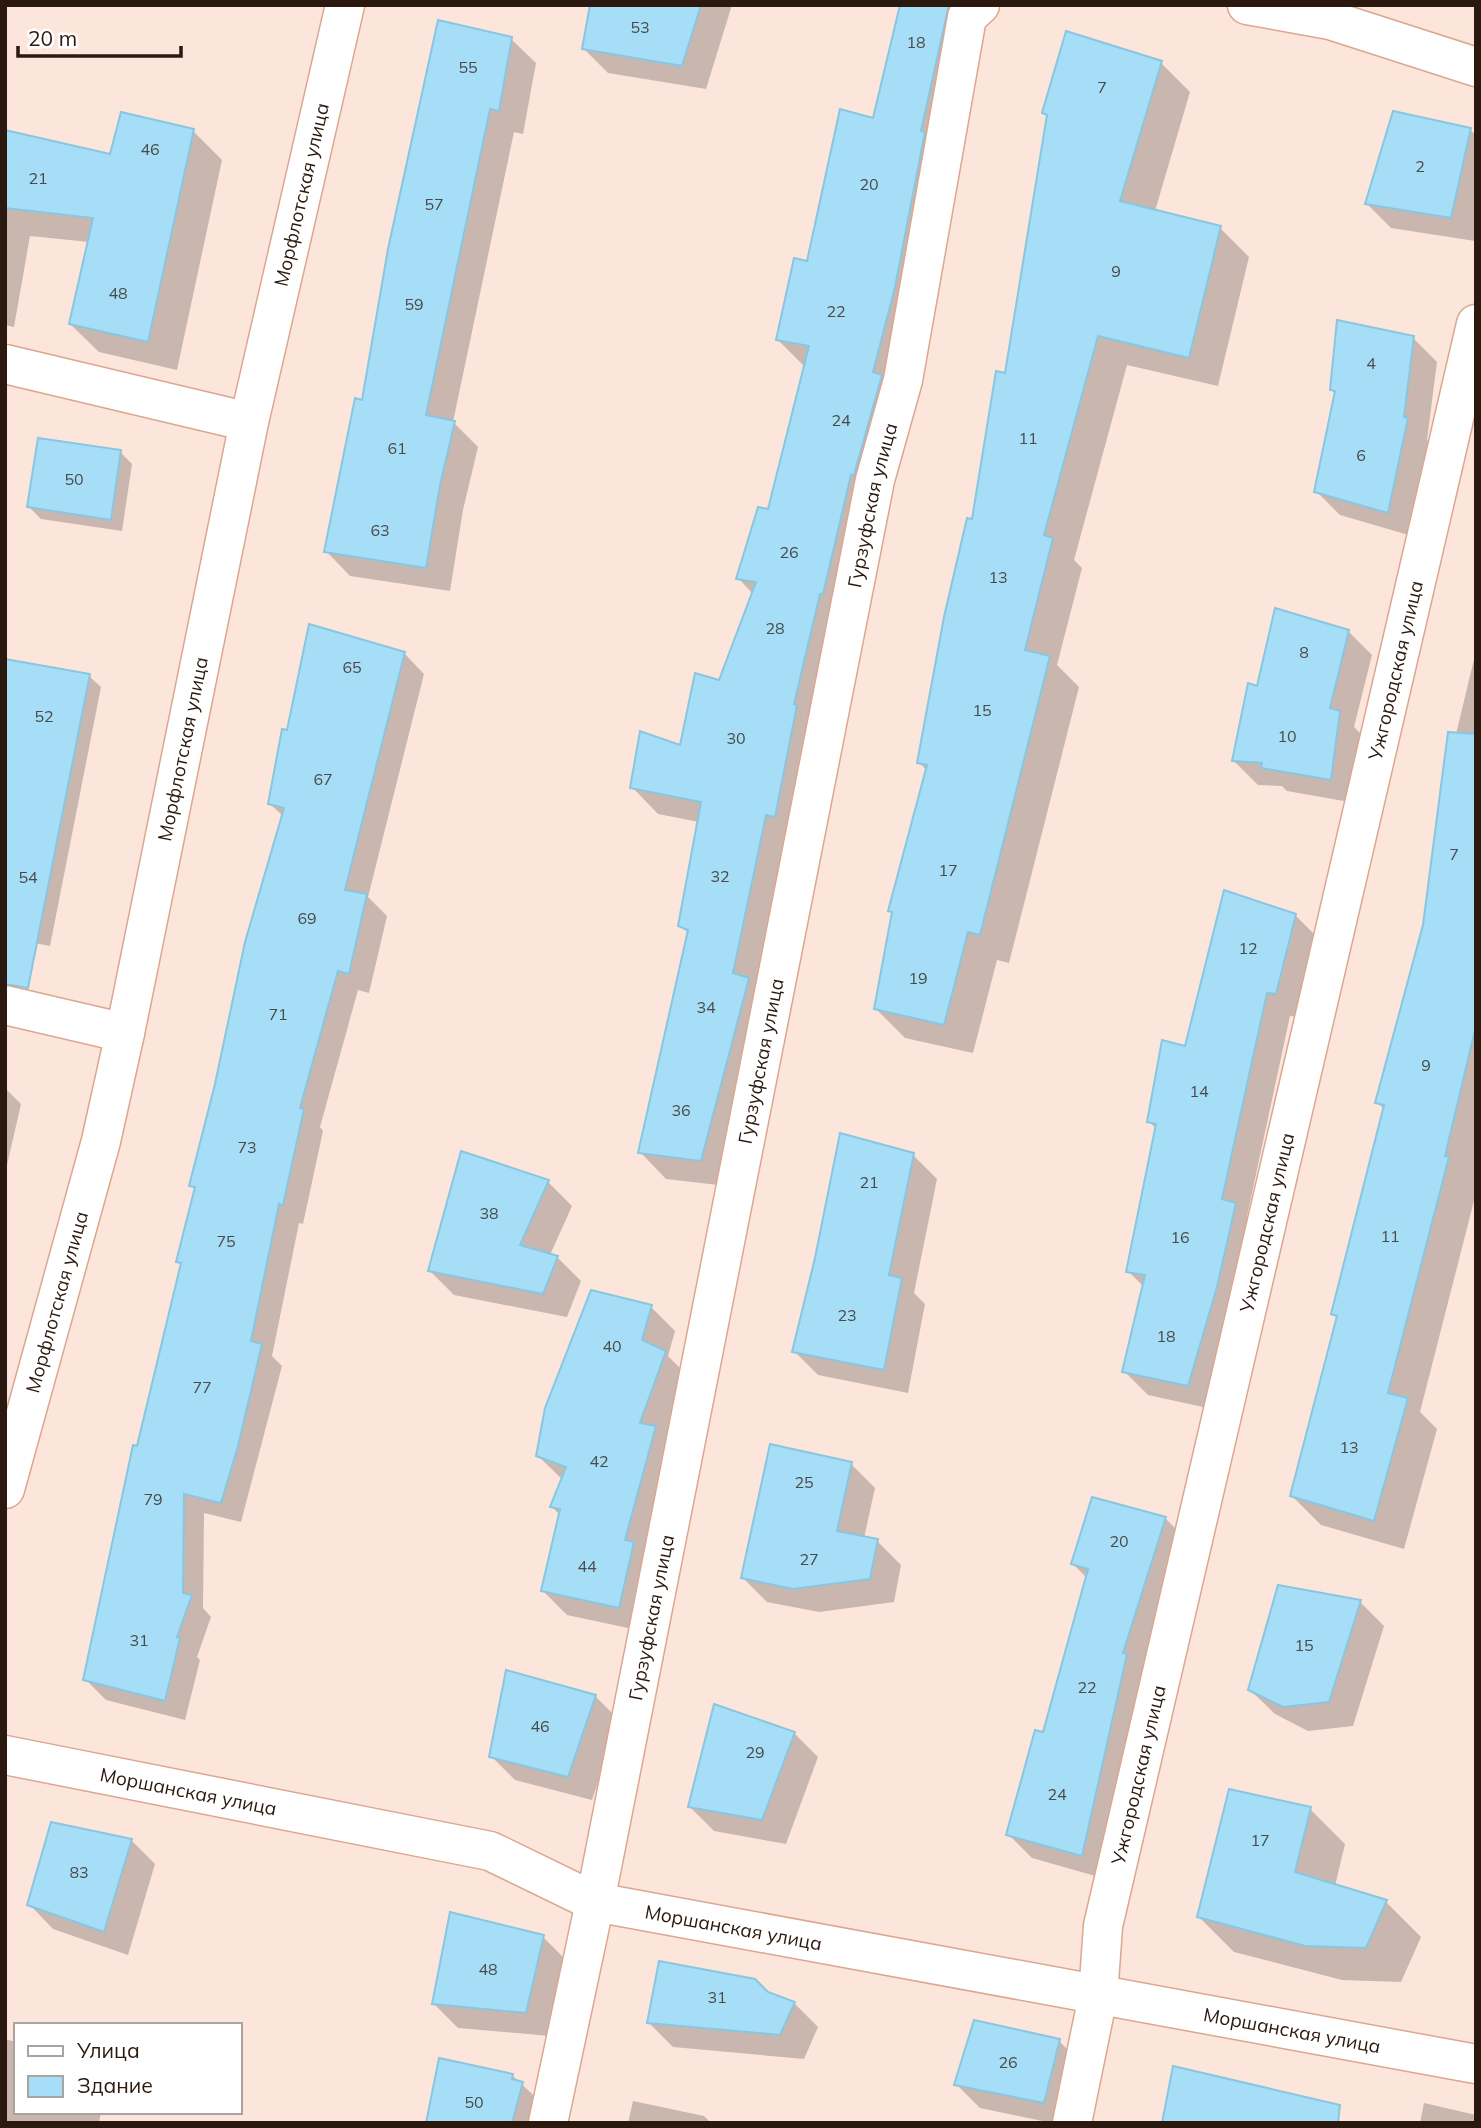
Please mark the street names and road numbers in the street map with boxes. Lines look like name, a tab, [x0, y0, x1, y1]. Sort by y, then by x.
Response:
street label: Морфлотская улица	[269, 101, 334, 289]
street label: Гурзуфская улица	[842, 420, 902, 590]
street label: Ужгородская улица	[1363, 578, 1428, 764]
street label: Морфлотская улица	[152, 655, 213, 843]
street label: Гурзуфская улица	[733, 976, 789, 1146]
street label: Ужгородская улица	[1234, 1130, 1299, 1316]
street label: Морфлотская улица	[20, 1208, 93, 1396]
street label: Гурзуфская улица	[623, 1532, 679, 1702]
street label: Ужгородская улица	[1105, 1683, 1171, 1868]
street label: Моршанская улица	[98, 1762, 279, 1821]
street label: Моршанская улица	[643, 1899, 824, 1956]
street label: Моршанская улица	[1202, 2002, 1383, 2058]

